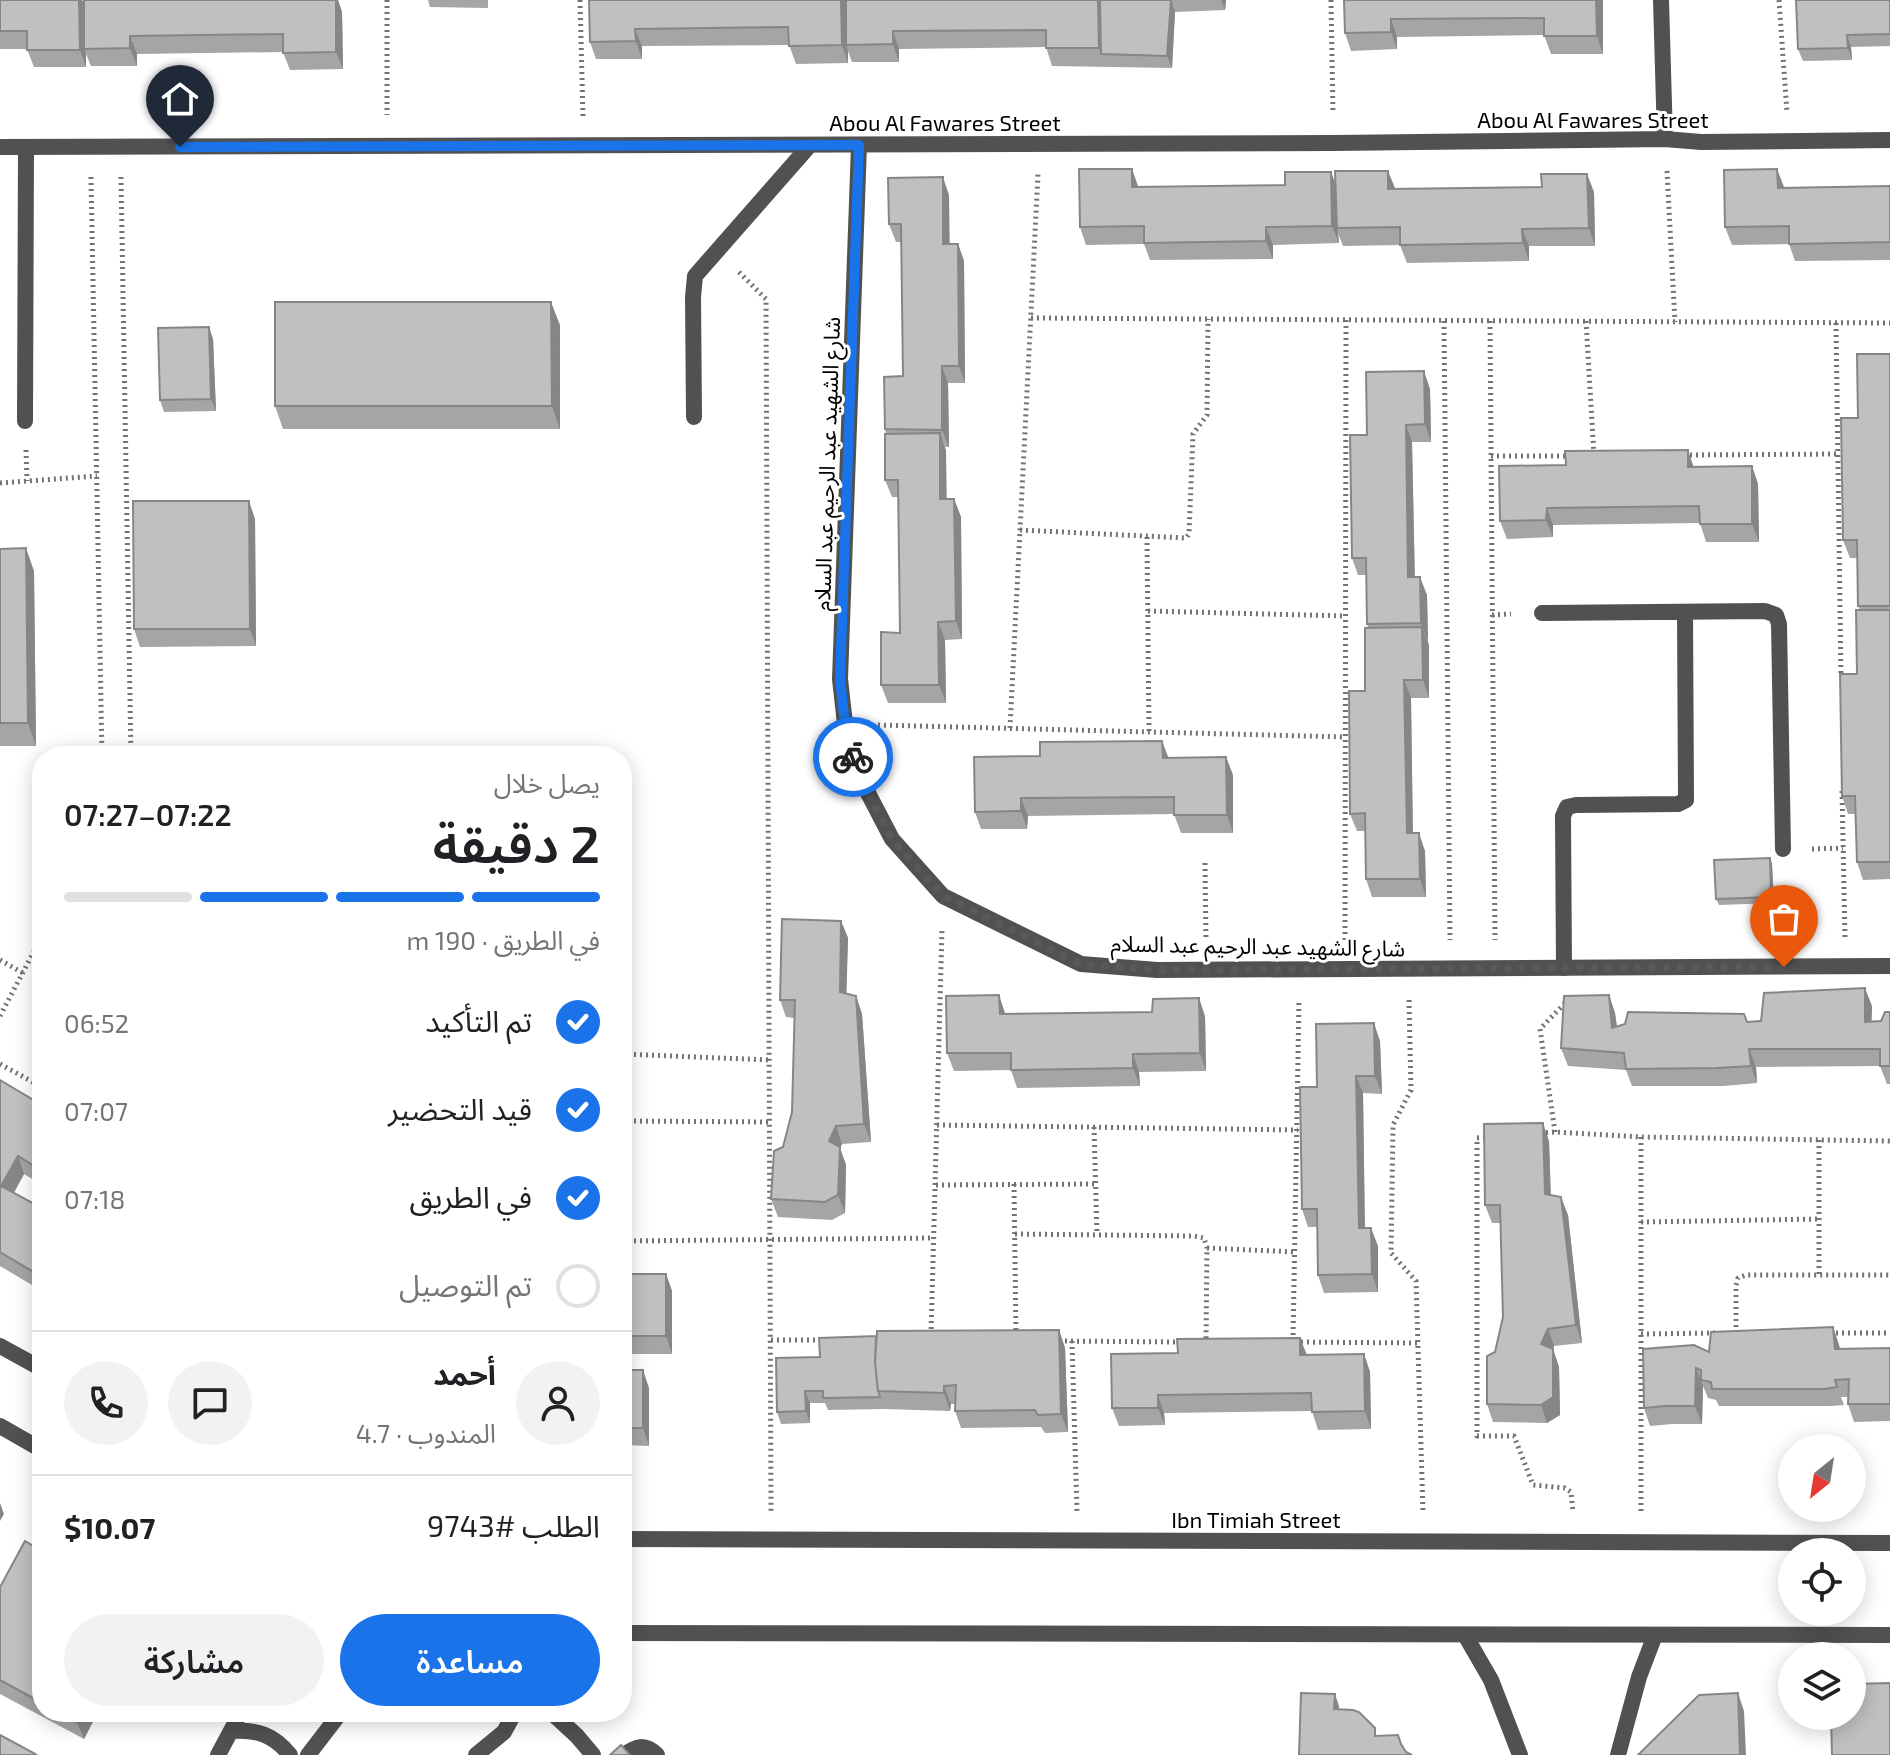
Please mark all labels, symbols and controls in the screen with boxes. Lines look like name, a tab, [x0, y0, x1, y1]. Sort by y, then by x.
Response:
pin	[146, 65, 214, 147]
icon: home	[158, 77, 202, 121]
street label: Abou Al Fawares Street	[1477, 106, 1709, 132]
street label: Abou Al Fawares Street	[829, 109, 1061, 135]
street label: شارع الشهيد عبد الرحيم عبد السلام	[808, 316, 849, 612]
courier	[813, 717, 893, 797]
icon: bike	[831, 735, 875, 779]
text: يصل خلال	[494, 767, 600, 798]
text: 07:22–07:27	[64, 796, 232, 832]
text: 2 دقيقة	[433, 811, 600, 873]
pin	[1750, 885, 1818, 967]
icon: bag	[1762, 897, 1806, 941]
text: في الطريق · 190 m	[407, 924, 600, 955]
street label: شارع الشهيد عبد الرحيم عبد السلام	[1110, 929, 1405, 966]
icon: check	[556, 1000, 600, 1044]
text: تم التأكيد	[425, 1002, 532, 1038]
text: 06:52	[64, 1007, 129, 1038]
icon: check	[556, 1088, 600, 1132]
text: قيد التحضير	[388, 1090, 532, 1126]
text: 07:07	[64, 1095, 128, 1126]
icon: check	[556, 1176, 600, 1220]
text: في الطريق	[409, 1178, 532, 1214]
text: 07:18	[64, 1183, 125, 1214]
text: تم التوصيل	[399, 1266, 532, 1302]
text: أحمد	[433, 1355, 496, 1391]
button: phone	[64, 1361, 148, 1445]
button: chat	[168, 1361, 252, 1445]
button: person	[516, 1361, 600, 1445]
text: المندوب · 4.7	[356, 1417, 496, 1448]
north arrow	[1778, 1434, 1866, 1522]
map controls	[1778, 1434, 1866, 1730]
street label: Ibn Timiah Street	[1171, 1506, 1341, 1532]
text: الطلب #9743	[427, 1507, 600, 1543]
text: $10.07	[64, 1509, 155, 1545]
button: locate	[1778, 1538, 1866, 1626]
button: مشاركة	[64, 1614, 324, 1706]
button: مساعدة	[340, 1614, 600, 1706]
button: layers	[1778, 1642, 1866, 1730]

